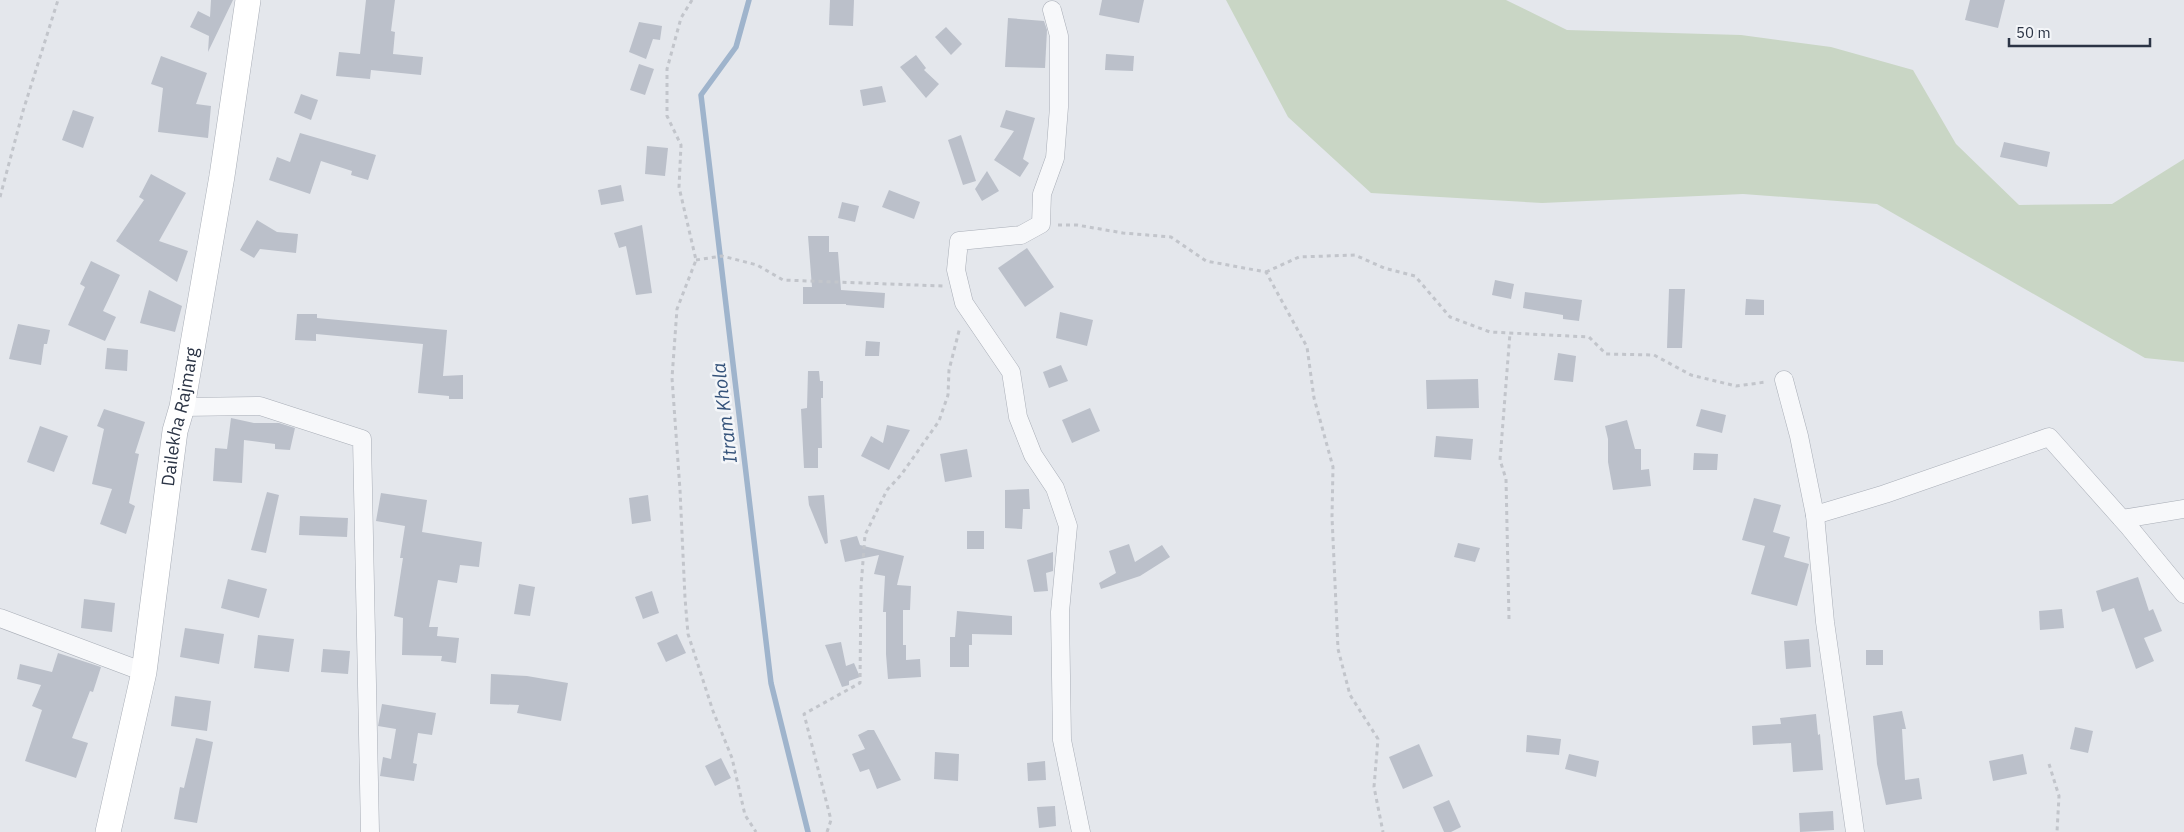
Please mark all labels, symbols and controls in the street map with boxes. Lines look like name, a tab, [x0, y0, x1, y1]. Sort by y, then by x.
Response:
scale bar	[2009, 15, 2150, 47]
text: 50 m	[2016, 23, 2051, 42]
street label: Dailekha Rajmarg	[156, 345, 203, 488]
water label: Itram Khola	[706, 362, 742, 464]

